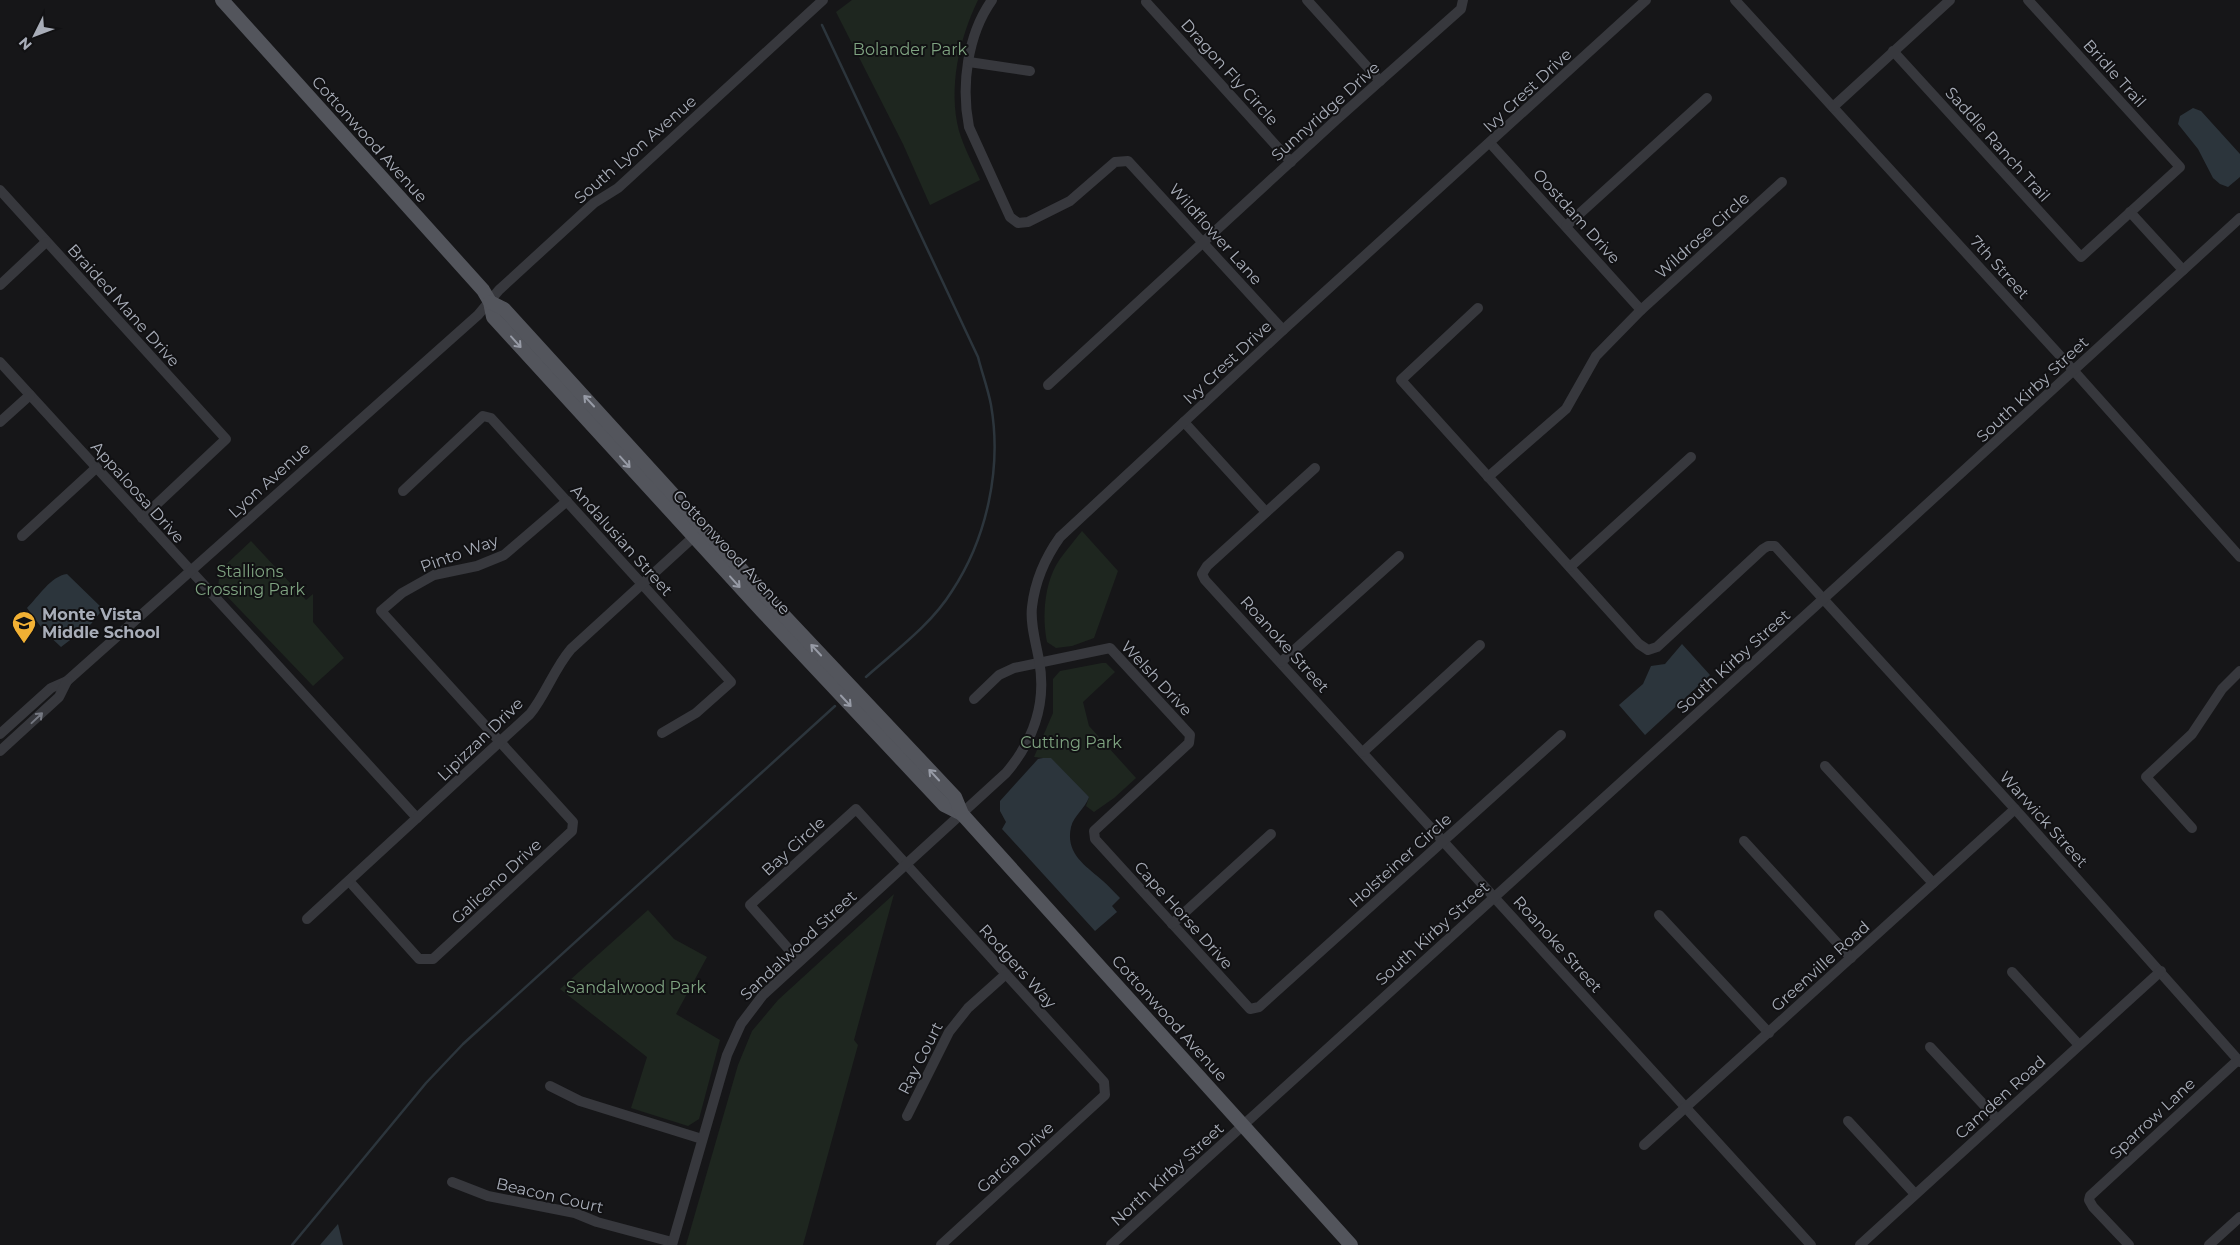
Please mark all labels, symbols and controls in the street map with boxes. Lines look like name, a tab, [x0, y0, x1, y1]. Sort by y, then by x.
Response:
north arrow	[10, 10, 60, 60]
street label: Dragon Fly Circle	[1177, 15, 1282, 129]
text: N	[15, 33, 36, 54]
street label: Bridle Trail	[2079, 36, 2150, 111]
park label: Bolander Park	[853, 40, 968, 59]
street label: Ivy Crest Drive	[1479, 45, 1575, 136]
street label: Sunnyridge Drive	[1267, 58, 1383, 165]
street label: Cottonwood Avenue	[308, 72, 431, 206]
street label: Saddle Ranch Trail	[1941, 83, 2054, 206]
street label: South Lyon Avenue	[570, 91, 700, 208]
street label: Oostdam Drive	[1529, 165, 1624, 268]
street label: Wildflower Lane	[1165, 180, 1266, 289]
street label: Wildrose Circle	[1652, 188, 1753, 282]
street label: 7th Street	[1966, 232, 2033, 303]
street label: Braided Mane Drive	[64, 240, 184, 371]
street label: Ivy Crest Drive	[1179, 317, 1275, 408]
street label: South Kirby Street	[1972, 332, 2093, 446]
one-way arrow	[510, 335, 522, 348]
one-way arrow	[583, 395, 595, 407]
street label: Appaloosa Drive	[87, 438, 188, 547]
street label: Lyon Avenue	[225, 439, 314, 522]
one-way arrow	[620, 455, 631, 468]
street label: Andalusian Street	[567, 481, 677, 600]
street label: Cottonwood Avenue	[669, 486, 794, 619]
street label: Pinto Way	[418, 530, 501, 576]
park label: Stallions Crossing Park	[195, 562, 305, 599]
one-way arrow	[729, 575, 741, 588]
street label: Roanoke Street	[1236, 592, 1333, 697]
place label: Monte Vista Middle School	[42, 605, 160, 642]
street label: South Kirby Street	[1673, 605, 1794, 717]
school or university icon: Monte Vista Middle School	[11, 610, 37, 644]
street label: Welsh Drive	[1117, 637, 1196, 720]
one-way arrow	[810, 644, 822, 657]
street label: Lipizzan Drive	[434, 694, 527, 785]
one-way arrow	[840, 694, 852, 707]
one-way arrow	[30, 712, 43, 723]
park label: Cutting Park	[1020, 733, 1122, 752]
street label: Warwick Street	[1996, 768, 2092, 872]
one-way arrow	[928, 769, 940, 781]
street label: Holsteiner Circle	[1345, 809, 1455, 911]
street label: Bay Circle	[758, 813, 829, 880]
street label: Galiceno Drive	[447, 835, 545, 928]
street label: Cape Horse Drive	[1130, 858, 1237, 973]
street label: South Kirby Street	[1372, 877, 1493, 989]
street label: Sandalwood Street	[736, 886, 861, 1004]
street label: Roanoke Street	[1509, 892, 1606, 997]
street label: Greenville Road	[1767, 917, 1873, 1016]
street label: Rodgers Way	[975, 921, 1060, 1012]
street label: Cottonwood Avenue	[1108, 951, 1231, 1085]
park label: Sandalwood Park	[566, 978, 707, 997]
street label: Ray Court	[894, 1019, 947, 1097]
street label: Camden Road	[1951, 1052, 2049, 1143]
street label: Sparrow Lane	[2106, 1074, 2199, 1163]
street label: Garcia Drive	[973, 1118, 1058, 1197]
street label: North Kirby Street	[1107, 1118, 1228, 1230]
street label: Beacon Court	[494, 1174, 606, 1217]

